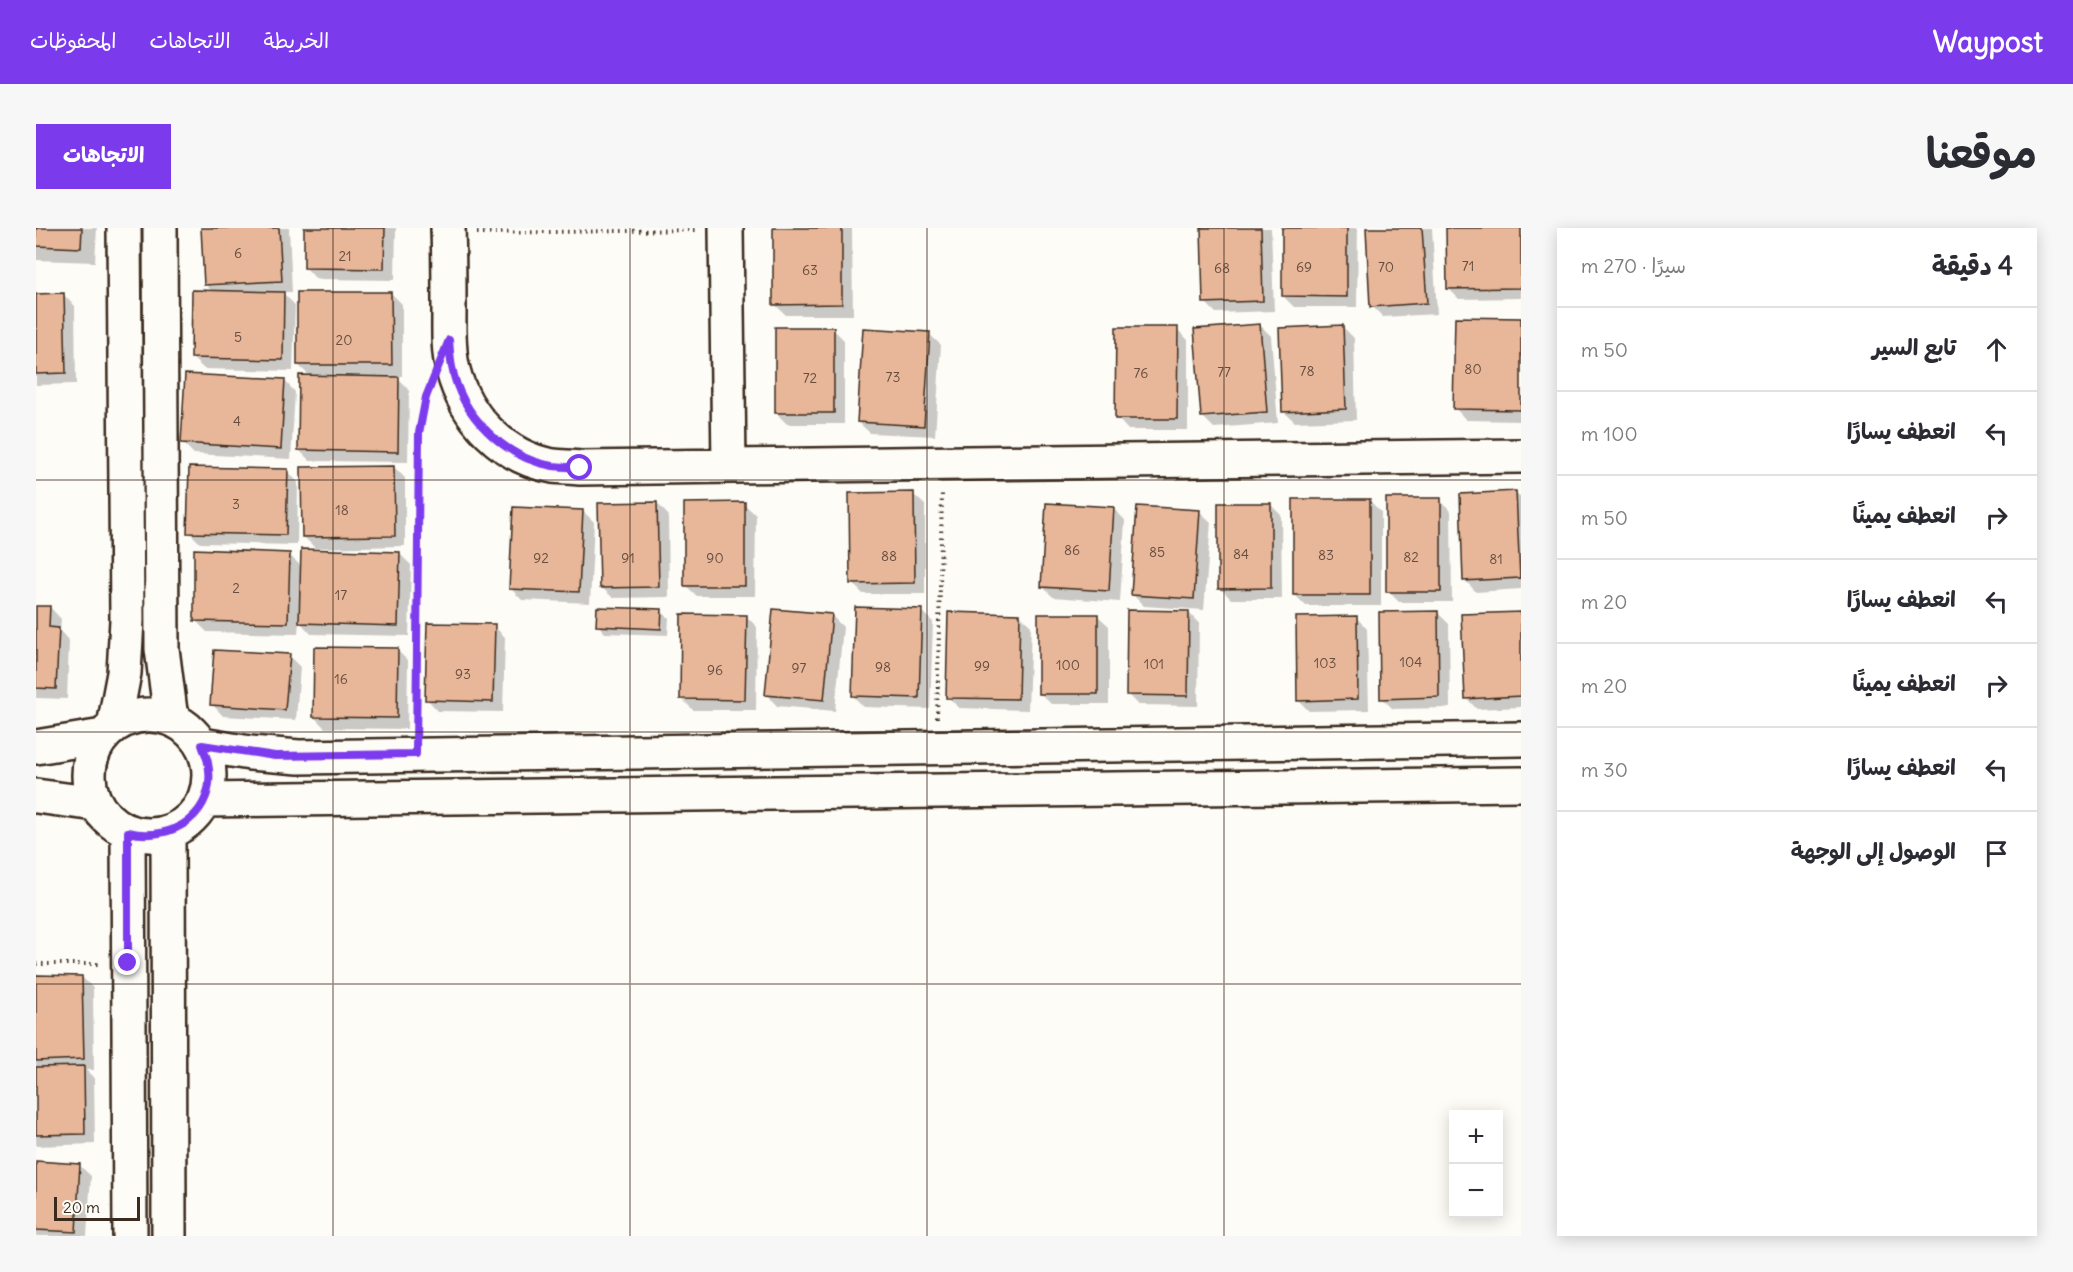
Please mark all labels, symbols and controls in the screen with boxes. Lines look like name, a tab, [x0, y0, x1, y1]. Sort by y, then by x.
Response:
text: Waypost	[1933, 24, 2043, 60]
text: المحفوظات	[30, 27, 116, 54]
text: الاتجاهات	[149, 27, 231, 54]
text: الخريطة	[264, 27, 329, 54]
button: الاتجاهات	[36, 124, 171, 189]
text: موقعنا	[1926, 127, 2037, 179]
house number: 6	[234, 244, 242, 262]
house number: 21	[338, 247, 352, 265]
text: 4 دقيقة	[1932, 249, 2013, 282]
text: سيرًا · 270 m	[1581, 253, 1686, 278]
house number: 71	[1462, 257, 1474, 275]
house number: 69	[1296, 258, 1312, 276]
house number: 70	[1378, 258, 1394, 276]
house number: 68	[1214, 259, 1230, 277]
house number: 63	[802, 261, 818, 279]
house number: 5	[234, 328, 242, 346]
house number: 20	[336, 331, 352, 349]
text: تابع السير	[1872, 333, 1956, 361]
icon: ahead	[1980, 333, 2013, 366]
text: 50 m	[1581, 337, 1628, 362]
house number: 80	[1464, 360, 1482, 378]
house number: 78	[1300, 362, 1314, 380]
house number: 77	[1217, 363, 1231, 381]
house number: 76	[1134, 364, 1148, 382]
house number: 73	[886, 368, 900, 386]
house number: 72	[803, 369, 818, 387]
house number: 4	[233, 412, 241, 430]
text: انعطف يسارًا	[1847, 417, 1956, 445]
icon: left	[1980, 417, 2013, 450]
text: 100 m	[1581, 421, 1638, 446]
route start	[566, 454, 592, 480]
house number: 3	[232, 495, 240, 513]
house number: 18	[335, 501, 349, 519]
text: انعطف يمينًا	[1853, 501, 1956, 529]
icon: right	[1980, 501, 2013, 534]
text: 50 m	[1581, 505, 1628, 530]
house number: 86	[1064, 541, 1080, 559]
house number: 85	[1149, 543, 1165, 561]
house number: 84	[1233, 545, 1249, 563]
house number: 83	[1318, 546, 1334, 564]
house number: 88	[881, 547, 897, 565]
house number: 82	[1403, 548, 1419, 566]
house number: 92	[533, 549, 549, 567]
house number: 91	[621, 549, 635, 567]
house number: 90	[706, 549, 724, 567]
house number: 81	[1489, 550, 1503, 568]
house number: 2	[232, 579, 240, 597]
text: انعطف يسارًا	[1847, 585, 1956, 613]
icon: left	[1980, 585, 2013, 618]
house number: 17	[335, 586, 347, 604]
text: 20 m	[1581, 589, 1627, 614]
house number: 104	[1400, 653, 1422, 671]
house number: 103	[1314, 654, 1336, 672]
house number: 101	[1144, 655, 1164, 673]
house number: 100	[1056, 656, 1080, 674]
house number: 99	[974, 657, 990, 675]
house number: 98	[875, 658, 891, 676]
house number: 97	[792, 659, 807, 677]
house number: 96	[707, 661, 723, 679]
house number: 93	[455, 665, 471, 683]
text: انعطف يمينًا	[1853, 669, 1956, 697]
icon: right	[1980, 669, 2013, 702]
house number: 16	[334, 670, 348, 688]
text: 20 m	[1581, 673, 1627, 698]
text: انعطف يسارًا	[1847, 753, 1956, 781]
icon: left	[1980, 753, 2013, 786]
text: 30 m	[1581, 757, 1628, 782]
text: الوصول إلى الوجهة	[1791, 837, 1956, 865]
icon: arrive	[1980, 837, 2013, 870]
route end	[114, 949, 140, 975]
map controls	[1449, 1110, 1503, 1218]
button: +	[1449, 1110, 1503, 1164]
button: −	[1449, 1164, 1503, 1218]
scale bar	[54, 1194, 140, 1222]
text: 20 m	[63, 1197, 100, 1217]

